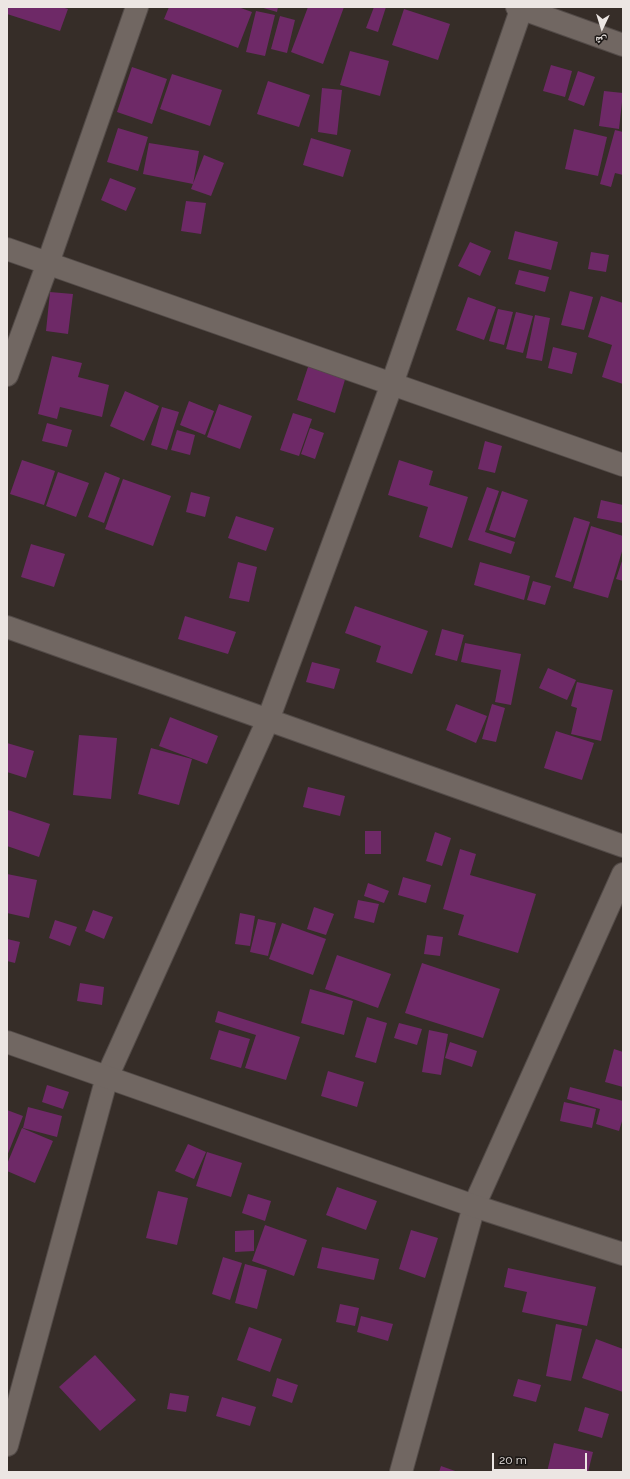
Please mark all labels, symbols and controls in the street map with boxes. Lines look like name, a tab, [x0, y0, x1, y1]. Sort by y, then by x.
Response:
north arrow	[582, 8, 622, 48]
text: ش	[595, 34, 607, 47]
scale bar	[494, 1445, 589, 1471]
text: 20 m	[499, 1453, 527, 1467]

